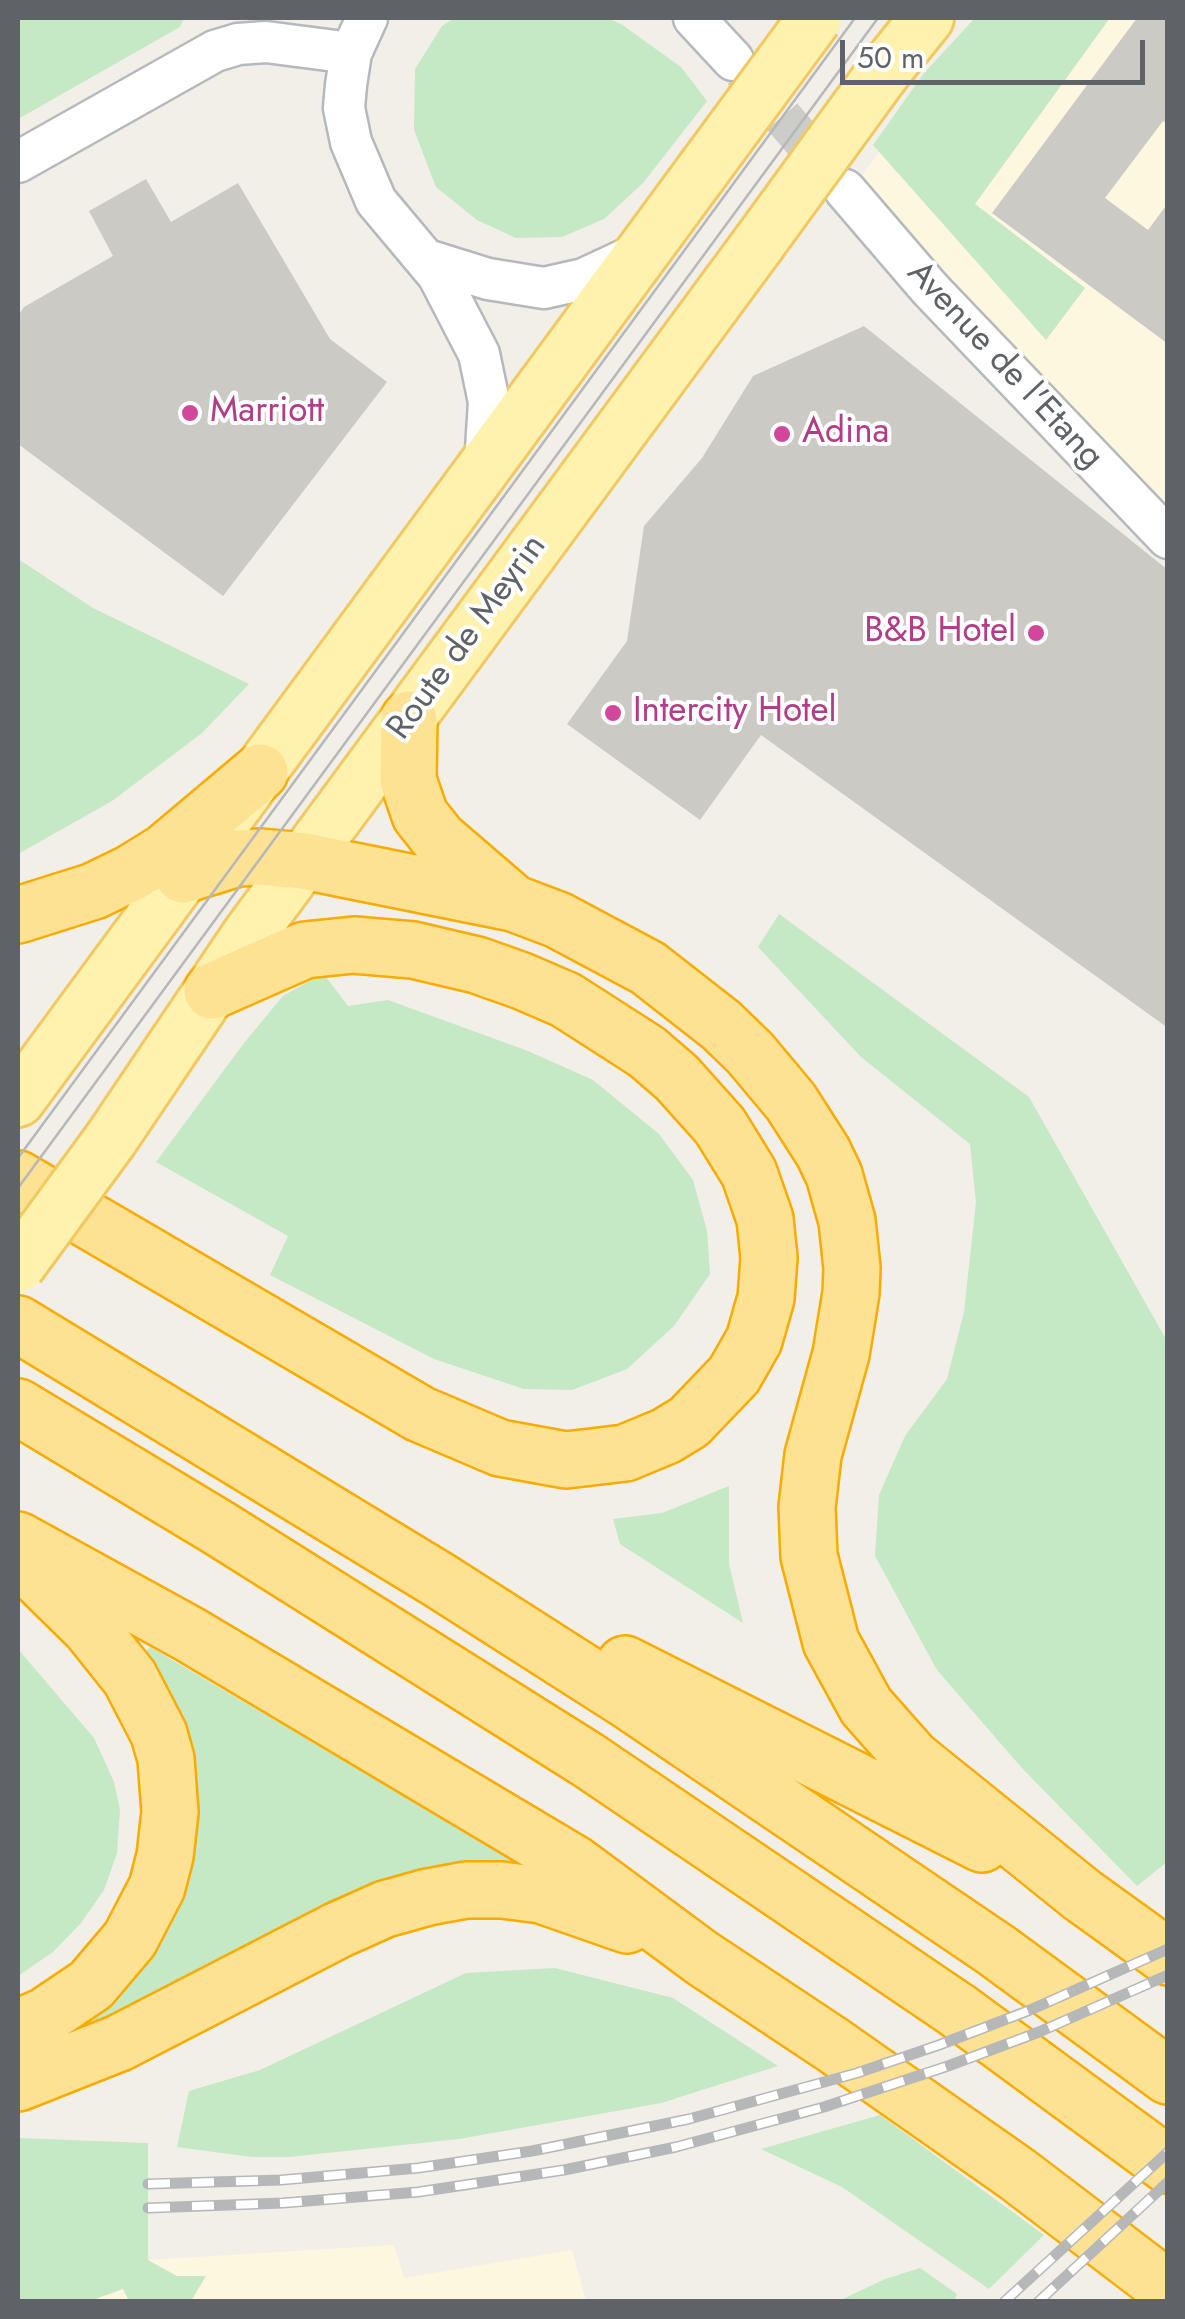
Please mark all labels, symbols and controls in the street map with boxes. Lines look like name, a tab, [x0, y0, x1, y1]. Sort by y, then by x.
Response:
scale bar	[845, 20, 1150, 82]
text: 50 m	[857, 36, 924, 79]
street label: Avenue de l'Etang	[897, 253, 1111, 479]
place label: Marriott	[210, 392, 324, 434]
marker: Marriott	[179, 402, 201, 424]
place label: Adina	[802, 413, 889, 455]
marker: Adina	[771, 423, 793, 445]
street label: Route de Meyrin	[380, 527, 556, 749]
place label: B&B Hotel	[864, 612, 1016, 654]
marker: B&B Hotel	[1025, 622, 1047, 644]
place label: Intercity Hotel	[633, 692, 837, 734]
marker: Intercity Hotel	[602, 702, 624, 724]

